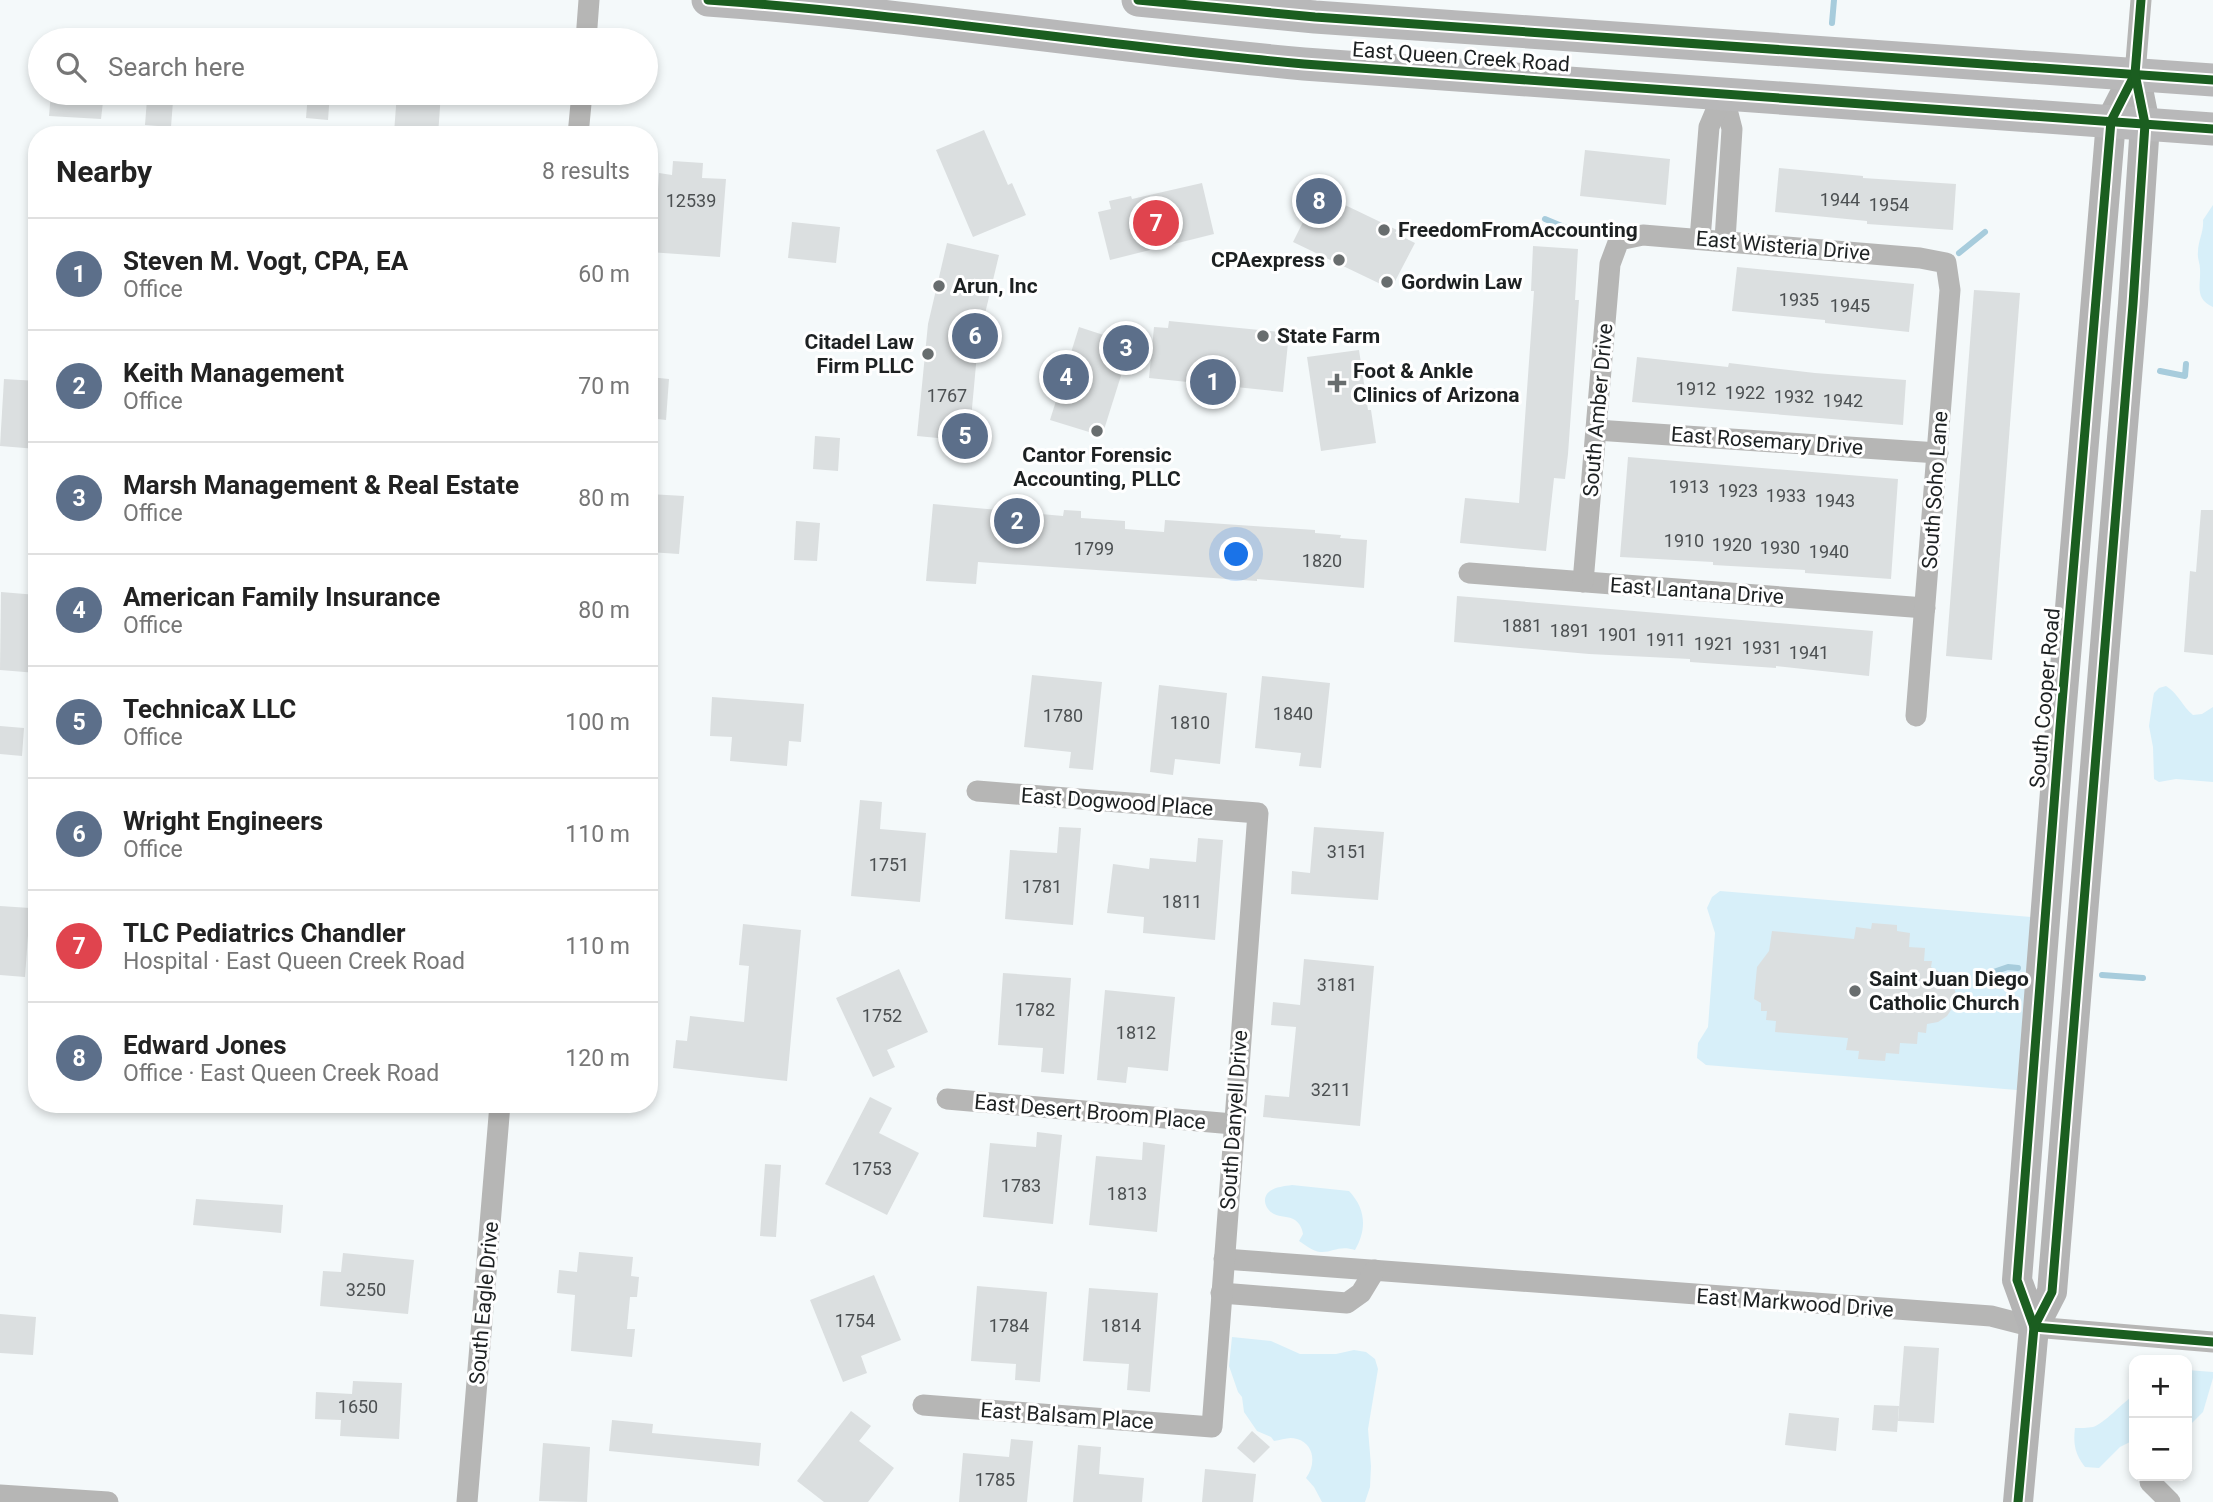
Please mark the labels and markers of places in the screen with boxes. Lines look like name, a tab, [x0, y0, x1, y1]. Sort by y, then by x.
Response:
pin: 8	[1296, 175, 1342, 227]
pin: 7	[1133, 197, 1179, 249]
place label: FreedomFromAccounting	[1398, 218, 1638, 242]
marker: FreedomFromAccounting	[1376, 222, 1392, 238]
place label: CPAexpress	[1211, 248, 1325, 272]
marker: CPAexpress	[1331, 252, 1347, 268]
place label: Gordwin Law	[1401, 270, 1523, 294]
place label: Arun, Inc	[953, 274, 1038, 298]
marker: Gordwin Law	[1379, 274, 1395, 290]
marker: Arun, Inc	[931, 278, 947, 294]
pin: 6	[952, 310, 998, 362]
pin: 3	[1103, 322, 1149, 374]
place label: State Farm	[1277, 324, 1380, 348]
marker: State Farm	[1255, 328, 1271, 344]
place label: Citadel Law Firm PLLC	[804, 330, 915, 378]
marker: Citadel Law Firm PLLC	[920, 346, 936, 362]
pin: 4	[1043, 351, 1089, 403]
pin: 1	[1190, 356, 1236, 408]
place label: Foot & Ankle Clinics of Arizona	[1353, 359, 1519, 407]
marker: Foot & Ankle Clinics of Arizona	[1327, 373, 1347, 393]
pin: 5	[942, 410, 988, 462]
marker: Cantor Forensic Accounting, PLLC	[1089, 423, 1105, 439]
place label: Cantor Forensic Accounting, PLLC	[1013, 443, 1181, 491]
pin: 2	[994, 495, 1040, 547]
place label: Saint Juan Diego Catholic Church	[1869, 967, 2029, 1015]
marker: Saint Juan Diego Catholic Church	[1847, 983, 1863, 999]

